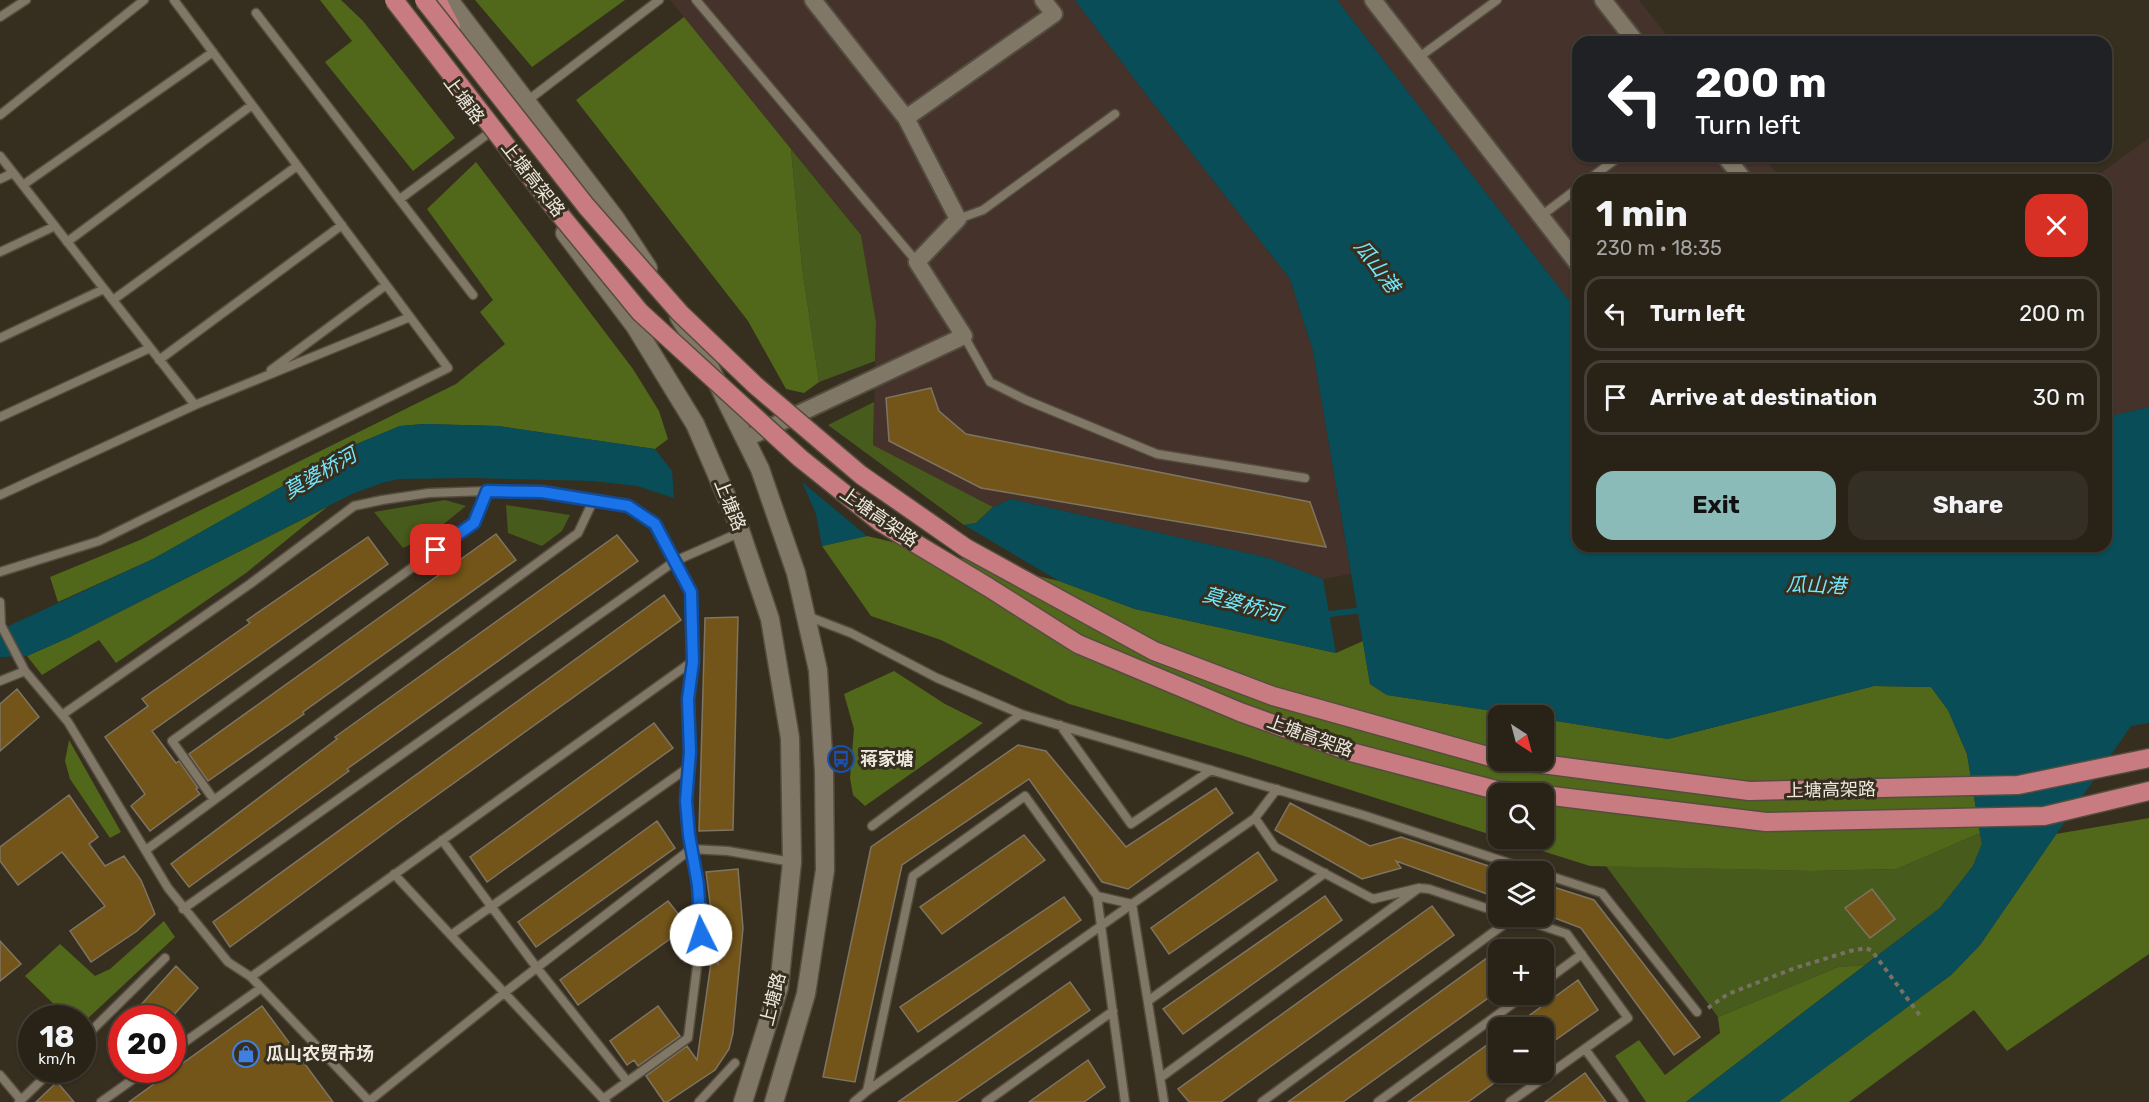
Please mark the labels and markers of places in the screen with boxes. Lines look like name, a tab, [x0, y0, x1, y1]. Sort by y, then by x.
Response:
pin	[410, 524, 461, 575]
bus stop icon: 蒋家塘	[826, 744, 856, 774]
place label: 蒋家塘	[860, 748, 914, 770]
shop icon: 瓜山农贸市场	[231, 1039, 261, 1069]
place label: 瓜山农贸市场	[266, 1043, 374, 1065]

